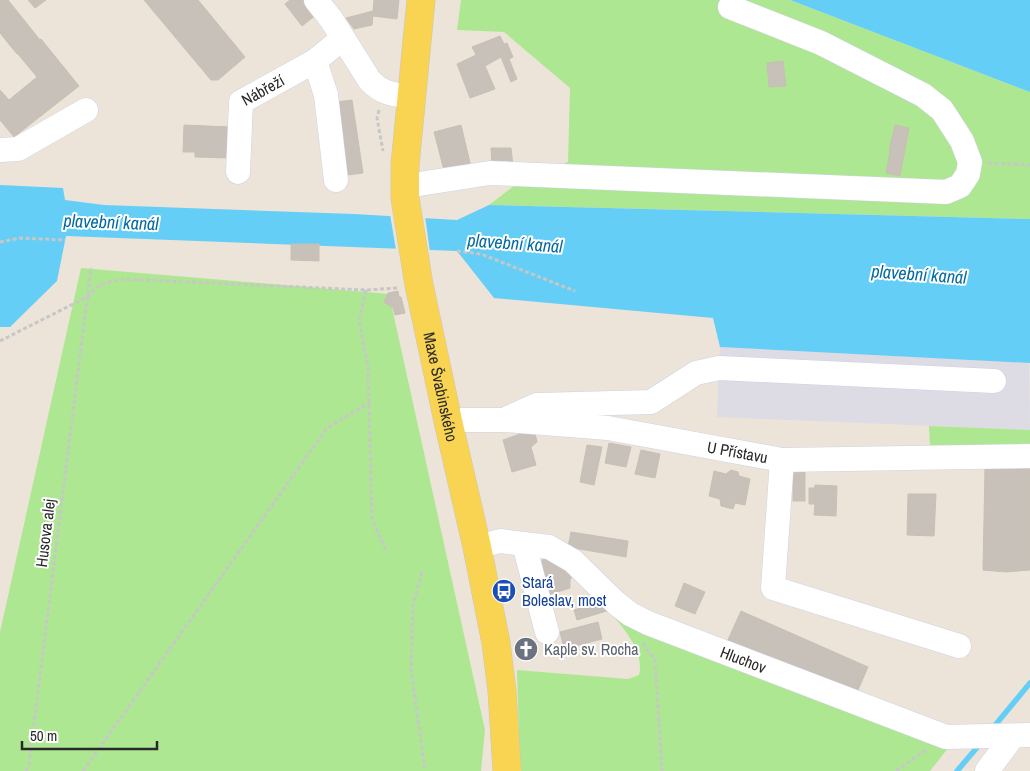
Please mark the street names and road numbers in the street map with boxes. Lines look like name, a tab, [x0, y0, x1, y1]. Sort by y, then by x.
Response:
street label: Nábřeží	[237, 69, 289, 111]
street label: Maxe Švabinského	[418, 330, 463, 444]
street label: U Přístavu	[705, 435, 770, 468]
street label: Husova alej	[30, 498, 60, 568]
street label: Hluchov	[717, 641, 770, 678]

